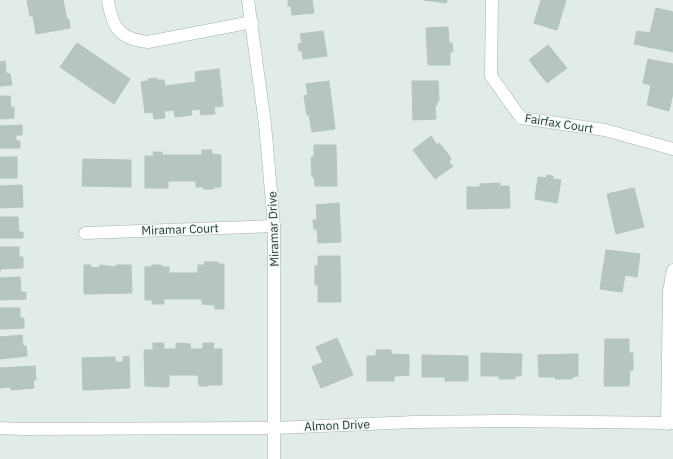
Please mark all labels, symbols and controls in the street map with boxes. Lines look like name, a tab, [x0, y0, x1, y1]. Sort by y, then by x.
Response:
street label: Fairfax Court	[524, 110, 594, 136]
street label: Miramar Drive	[264, 191, 282, 267]
street label: Miramar Court	[141, 220, 219, 238]
street label: Almon Drive	[304, 416, 370, 434]

